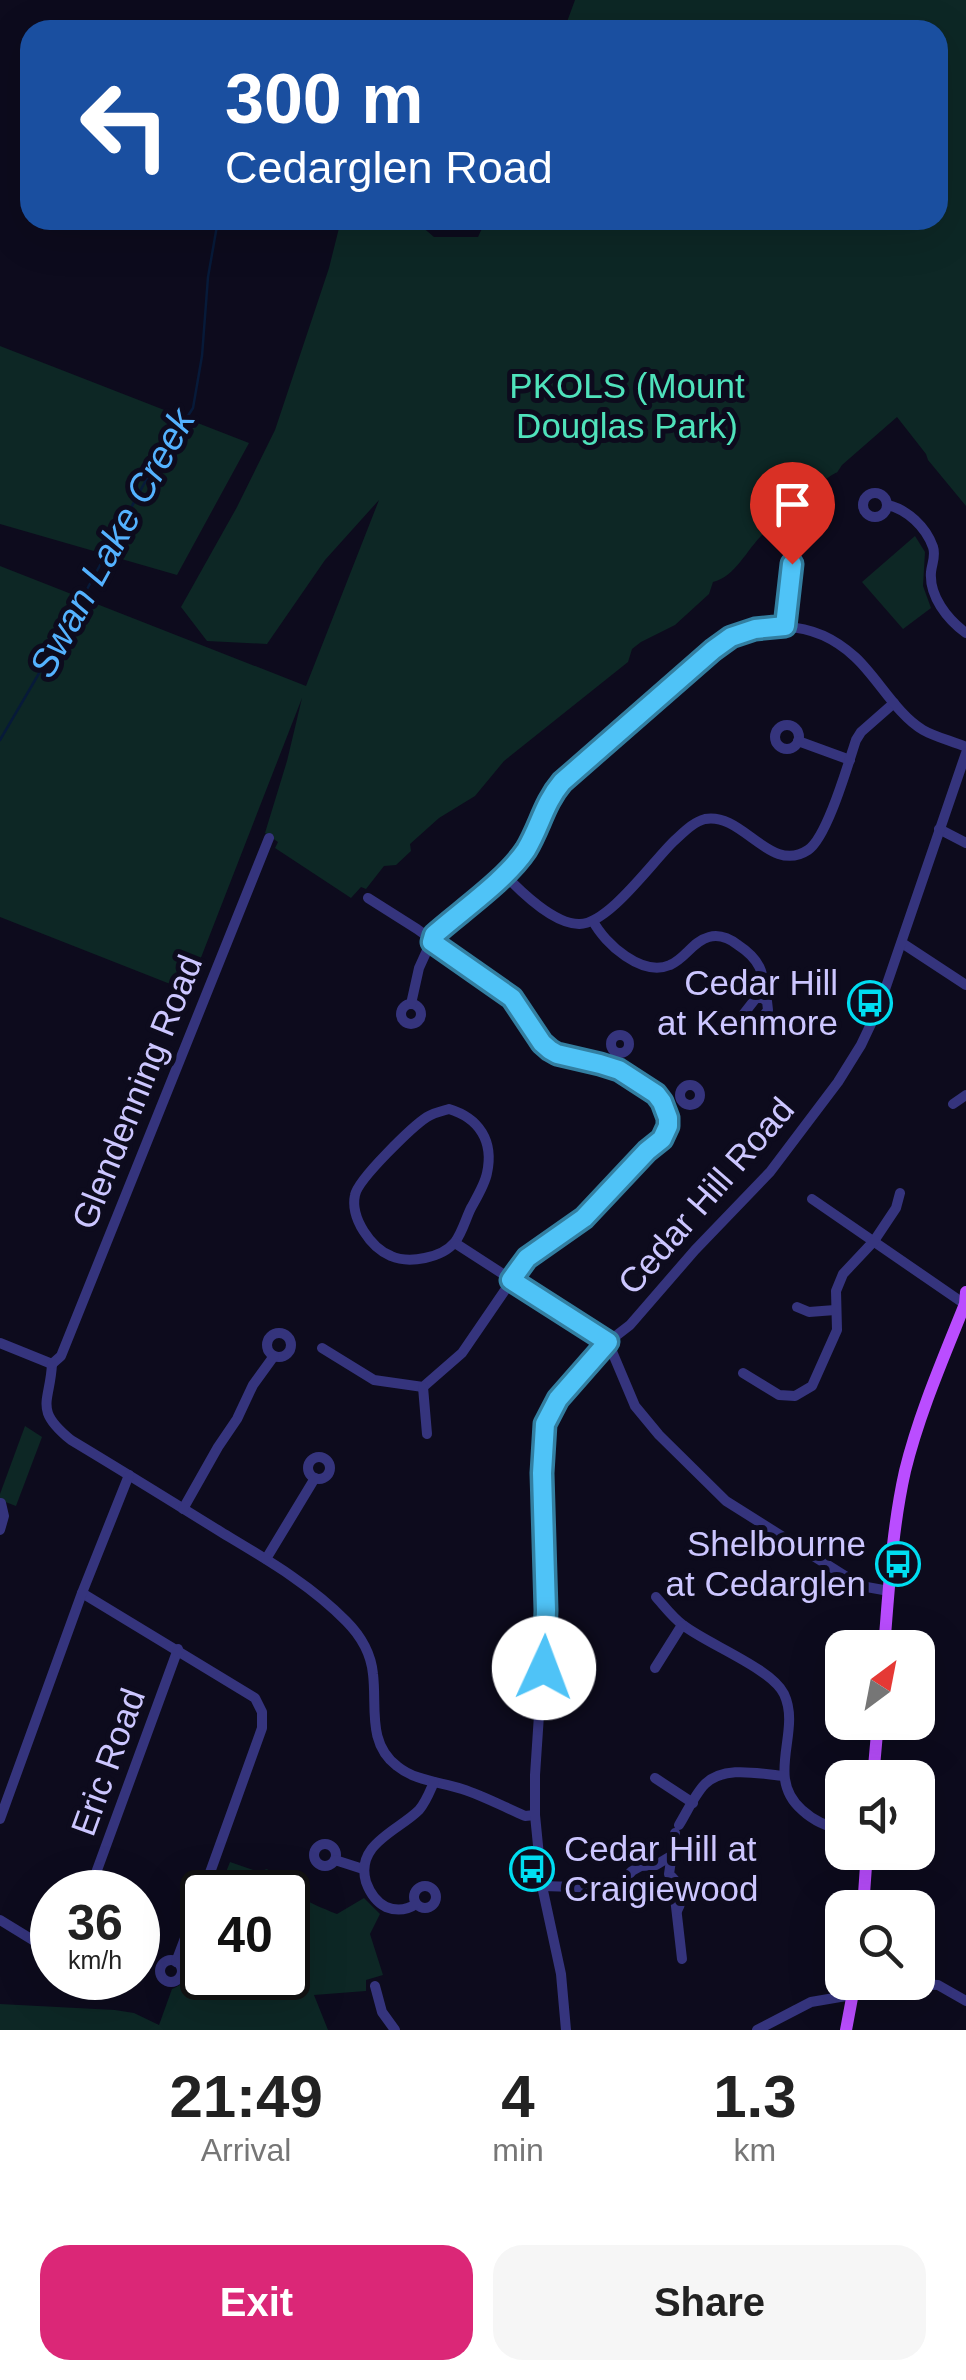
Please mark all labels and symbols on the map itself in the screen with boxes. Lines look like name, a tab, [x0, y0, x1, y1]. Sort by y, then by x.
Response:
park label: PKOLS (Mount Douglas Park)	[509, 366, 745, 445]
water label: Swan Lake Creek	[21, 400, 204, 684]
pin	[750, 462, 835, 565]
street label: Glendenning Road	[64, 949, 209, 1234]
place label: Cedar Hill at Kenmore	[657, 963, 838, 1042]
bus stop icon: Cedar Hill at Kenmore	[847, 980, 893, 1026]
street label: Cedar Hill Road	[610, 1090, 801, 1302]
place label: Shelbourne at Cedarglen	[666, 1524, 866, 1603]
bus stop icon: Shelbourne at Cedarglen	[875, 1541, 921, 1587]
position arrow	[492, 1616, 596, 1720]
north arrow	[825, 1630, 935, 1740]
street label: Eric Road	[63, 1683, 152, 1841]
place label: Cedar Hill at Craigiewood	[564, 1829, 759, 1908]
bus stop icon: Cedar Hill at Craigiewood	[509, 1846, 555, 1892]
speed limit sign: 40	[180, 1870, 310, 2000]

